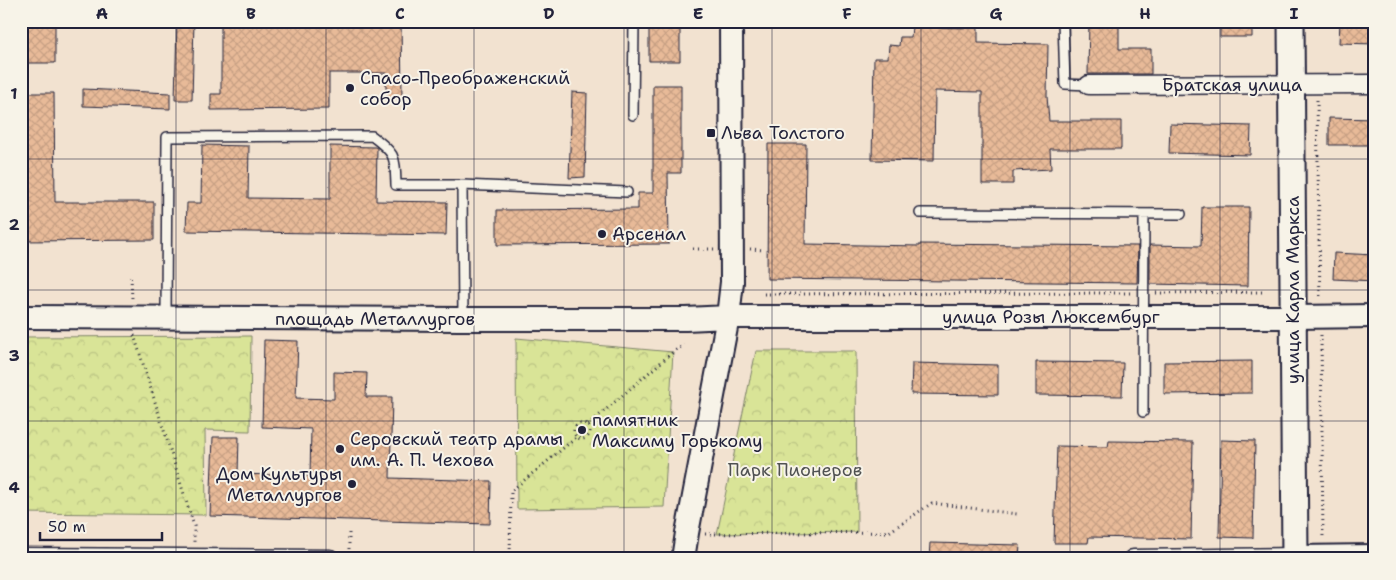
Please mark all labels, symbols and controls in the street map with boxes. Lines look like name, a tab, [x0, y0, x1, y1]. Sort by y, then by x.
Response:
text: A	[96, 3, 108, 24]
text: B	[246, 3, 256, 24]
text: C	[395, 3, 405, 24]
text: D	[543, 3, 555, 24]
text: E	[693, 3, 703, 24]
text: F	[842, 3, 852, 24]
text: G	[990, 3, 1003, 24]
text: H	[1139, 3, 1151, 24]
text: I	[1290, 3, 1299, 24]
place label: Спасо-Преображенский собор	[360, 66, 570, 111]
street label: Братская улица	[1162, 73, 1302, 97]
marker: Спасо-Преображенский собор	[344, 82, 356, 94]
text: 1	[10, 83, 18, 104]
place label: Льва Толстого	[721, 121, 845, 145]
marker: Льва Толстого	[705, 127, 717, 139]
street label: улица Карла Маркса	[1281, 196, 1305, 384]
text: 2	[8, 214, 20, 235]
place label: Арсенал	[612, 222, 686, 246]
marker: Арсенал	[596, 228, 608, 240]
street label: улица Розы Люксембург	[942, 305, 1160, 329]
street label: площадь Металлургов	[275, 307, 475, 331]
text: 3	[8, 345, 20, 366]
place label: памятник Максиму Горькому	[592, 408, 763, 453]
marker: памятник Максиму Горькому	[576, 424, 588, 436]
place label: Серовский театр драмы им. А. П. Чехова	[350, 427, 563, 472]
marker: Серовский театр драмы им. А. П. Чехова	[334, 443, 346, 455]
park label: Парк Пионеров	[728, 458, 862, 482]
place label: Дом Культуры Металлургов	[216, 462, 342, 507]
text: 4	[8, 477, 20, 498]
marker: Дом Культуры Металлургов	[346, 478, 358, 490]
scale bar	[40, 510, 162, 542]
text: 50 m	[48, 517, 86, 537]

